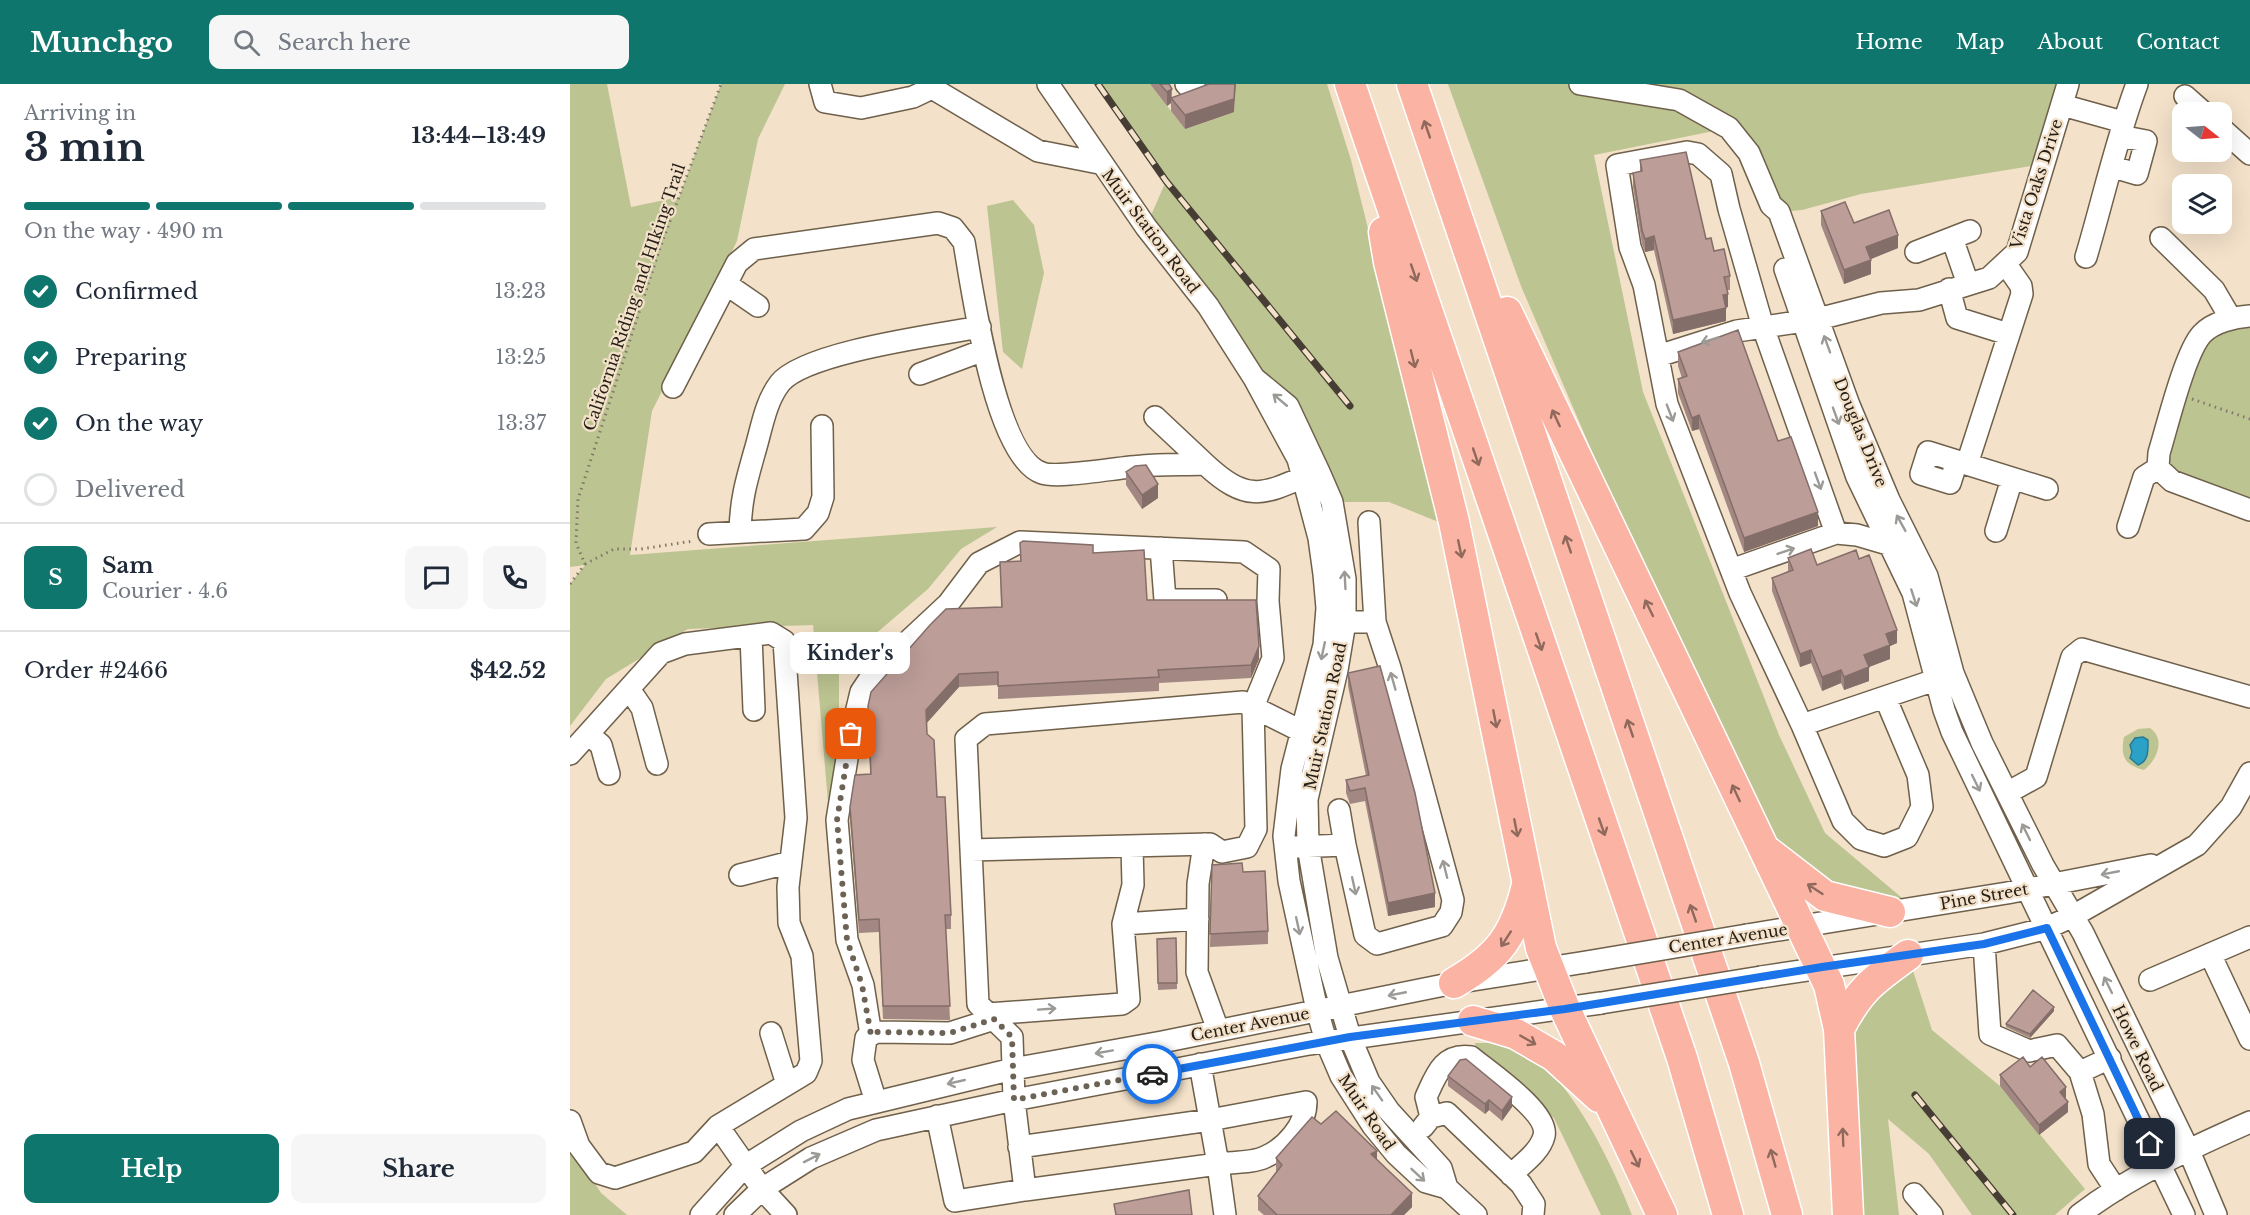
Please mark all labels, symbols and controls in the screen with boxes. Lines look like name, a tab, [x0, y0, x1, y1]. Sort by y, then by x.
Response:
search box	[209, 15, 629, 69]
text: Munchgo	[30, 25, 173, 60]
icon: search	[230, 26, 263, 59]
text: Search here	[278, 29, 411, 56]
text: Home	[1856, 29, 1923, 55]
text: Map	[1956, 29, 2004, 55]
text: About	[2037, 29, 2103, 55]
text: Contact	[2136, 29, 2220, 55]
text: Arriving in	[24, 101, 136, 125]
north arrow	[2172, 102, 2232, 162]
map controls	[2172, 102, 2232, 234]
street label: Vista Oaks Drive	[2005, 116, 2066, 253]
one-way arrow	[1421, 120, 1432, 139]
text: 13:44–13:49	[412, 122, 546, 149]
text: 3 min	[24, 123, 145, 172]
street label: California Riding and HIking Trail	[579, 161, 689, 433]
street label: Muir Station Road	[1098, 165, 1204, 297]
button: layers	[2172, 174, 2232, 234]
text: On the way · 490 m	[24, 219, 223, 243]
one-way arrow	[1409, 263, 1420, 282]
icon: check	[24, 275, 57, 308]
text: Confirmed	[75, 278, 198, 305]
text: 13:23	[494, 279, 546, 303]
one-way arrow	[1701, 335, 1720, 346]
one-way arrow	[1820, 335, 1831, 354]
icon: check	[24, 341, 57, 374]
text: Preparing	[75, 344, 186, 371]
text: 13:25	[495, 345, 546, 369]
one-way arrow	[1407, 350, 1419, 369]
street label: Douglas Drive	[1830, 374, 1892, 490]
one-way arrow	[1272, 393, 1288, 406]
one-way arrow	[1666, 403, 1677, 422]
one-way arrow	[1831, 406, 1842, 425]
icon: check	[24, 407, 57, 440]
one-way arrow	[1549, 409, 1561, 427]
text: On the way	[75, 410, 203, 437]
text: 13:37	[497, 411, 546, 435]
one-way arrow	[1472, 447, 1483, 466]
one-way arrow	[1813, 471, 1824, 490]
text: Delivered	[75, 476, 185, 503]
one-way arrow	[1895, 515, 1907, 532]
one-way arrow	[1561, 535, 1572, 554]
one-way arrow	[1454, 539, 1466, 558]
one-way arrow	[1776, 544, 1795, 555]
button: chat	[405, 546, 468, 609]
button: phone	[483, 546, 546, 609]
text: Sam	[102, 552, 154, 579]
text: S	[48, 564, 63, 591]
one-way arrow	[1339, 570, 1350, 590]
text: Courier · 4.6	[102, 579, 228, 603]
one-way arrow	[1909, 588, 1920, 607]
one-way arrow	[1643, 600, 1654, 618]
callout: Kinder's	[791, 632, 911, 674]
one-way arrow	[1534, 632, 1545, 651]
street label: Muir Station Road	[1300, 640, 1350, 792]
text: Kinder's	[806, 641, 894, 665]
one-way arrow	[1316, 641, 1328, 660]
text: Order #2466	[24, 657, 168, 684]
text: $42.52	[470, 657, 546, 684]
one-way arrow	[1387, 672, 1399, 691]
pin	[825, 708, 876, 759]
one-way arrow	[1490, 709, 1501, 728]
icon: bag	[834, 717, 867, 750]
one-way arrow	[1624, 719, 1635, 738]
one-way arrow	[1971, 773, 1983, 791]
one-way arrow	[1730, 785, 1742, 803]
one-way arrow	[1597, 817, 1608, 835]
one-way arrow	[1511, 818, 1522, 838]
one-way arrow	[2020, 824, 2032, 842]
one-way arrow	[1438, 860, 1450, 879]
one-way arrow	[2101, 868, 2121, 879]
one-way arrow	[1349, 876, 1360, 895]
street label: Pine Street	[1938, 878, 2030, 914]
one-way arrow	[1807, 883, 1823, 895]
one-way arrow	[1687, 904, 1698, 923]
one-way arrow	[1293, 915, 1304, 935]
street label: Center Avenue	[1667, 919, 1789, 957]
one-way arrow	[1500, 930, 1512, 947]
one-way arrow	[2101, 976, 2113, 994]
one-way arrow	[1388, 989, 1407, 1000]
street label: Howe Road	[2108, 1001, 2168, 1095]
street label: Center Avenue	[1189, 1003, 1311, 1045]
one-way arrow	[1036, 1004, 1056, 1015]
one-way arrow	[1519, 1035, 1536, 1047]
courier	[1122, 1044, 1182, 1104]
one-way arrow	[1095, 1047, 1114, 1058]
icon: car	[1136, 1058, 1169, 1091]
street label: Muir Road	[1334, 1070, 1400, 1154]
one-way arrow	[947, 1077, 966, 1088]
one-way arrow	[1370, 1085, 1383, 1101]
pin	[2124, 1118, 2175, 1169]
one-way arrow	[1837, 1127, 1848, 1147]
icon: home	[2133, 1127, 2166, 1160]
button: Help	[24, 1134, 279, 1203]
button: Share	[291, 1134, 546, 1203]
one-way arrow	[1767, 1149, 1778, 1168]
one-way arrow	[1630, 1150, 1641, 1168]
one-way arrow	[803, 1152, 821, 1164]
one-way arrow	[1410, 1168, 1425, 1182]

